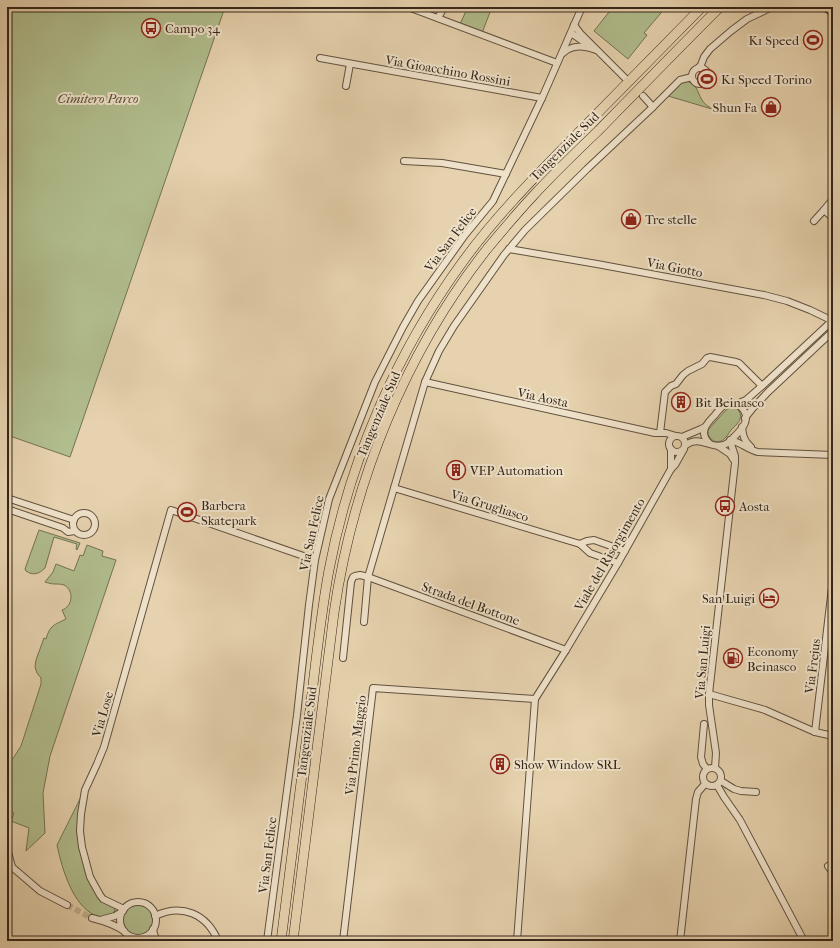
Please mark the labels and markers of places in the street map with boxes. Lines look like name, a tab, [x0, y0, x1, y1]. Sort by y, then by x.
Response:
bus stop icon: Campo 34	[140, 17, 162, 39]
place label: Campo 34	[165, 21, 220, 36]
sports icon: K1 Speed	[802, 29, 824, 51]
place label: K1 Speed	[748, 33, 800, 48]
sports icon: K1 Speed Torino	[696, 68, 718, 90]
place label: K1 Speed Torino	[721, 72, 812, 87]
shop icon: Shun Fa	[760, 96, 782, 118]
place label: Shun Fa	[713, 100, 758, 115]
shop icon: Tre stelle	[620, 208, 642, 230]
place label: Tre stelle	[645, 212, 697, 227]
building icon: Bit Beinasco	[670, 391, 692, 413]
place label: Bit Beinasco	[695, 395, 764, 410]
building icon: VEP Automation	[445, 459, 467, 481]
place label: VEP Automation	[469, 463, 564, 478]
bus stop icon: Aosta	[714, 495, 736, 517]
place label: Barbera Skatepark	[201, 498, 257, 528]
place label: Aosta	[738, 499, 770, 514]
sports icon: Barbera Skatepark	[176, 501, 198, 523]
hotel icon: San Luigi	[758, 587, 780, 609]
place label: San Luigi	[702, 591, 755, 606]
place label: Economy Beinasco	[747, 644, 800, 674]
fuel station icon: Economy Beinasco	[722, 647, 744, 669]
building icon: Show Window SRL	[489, 753, 511, 775]
place label: Show Window SRL	[514, 757, 621, 772]

